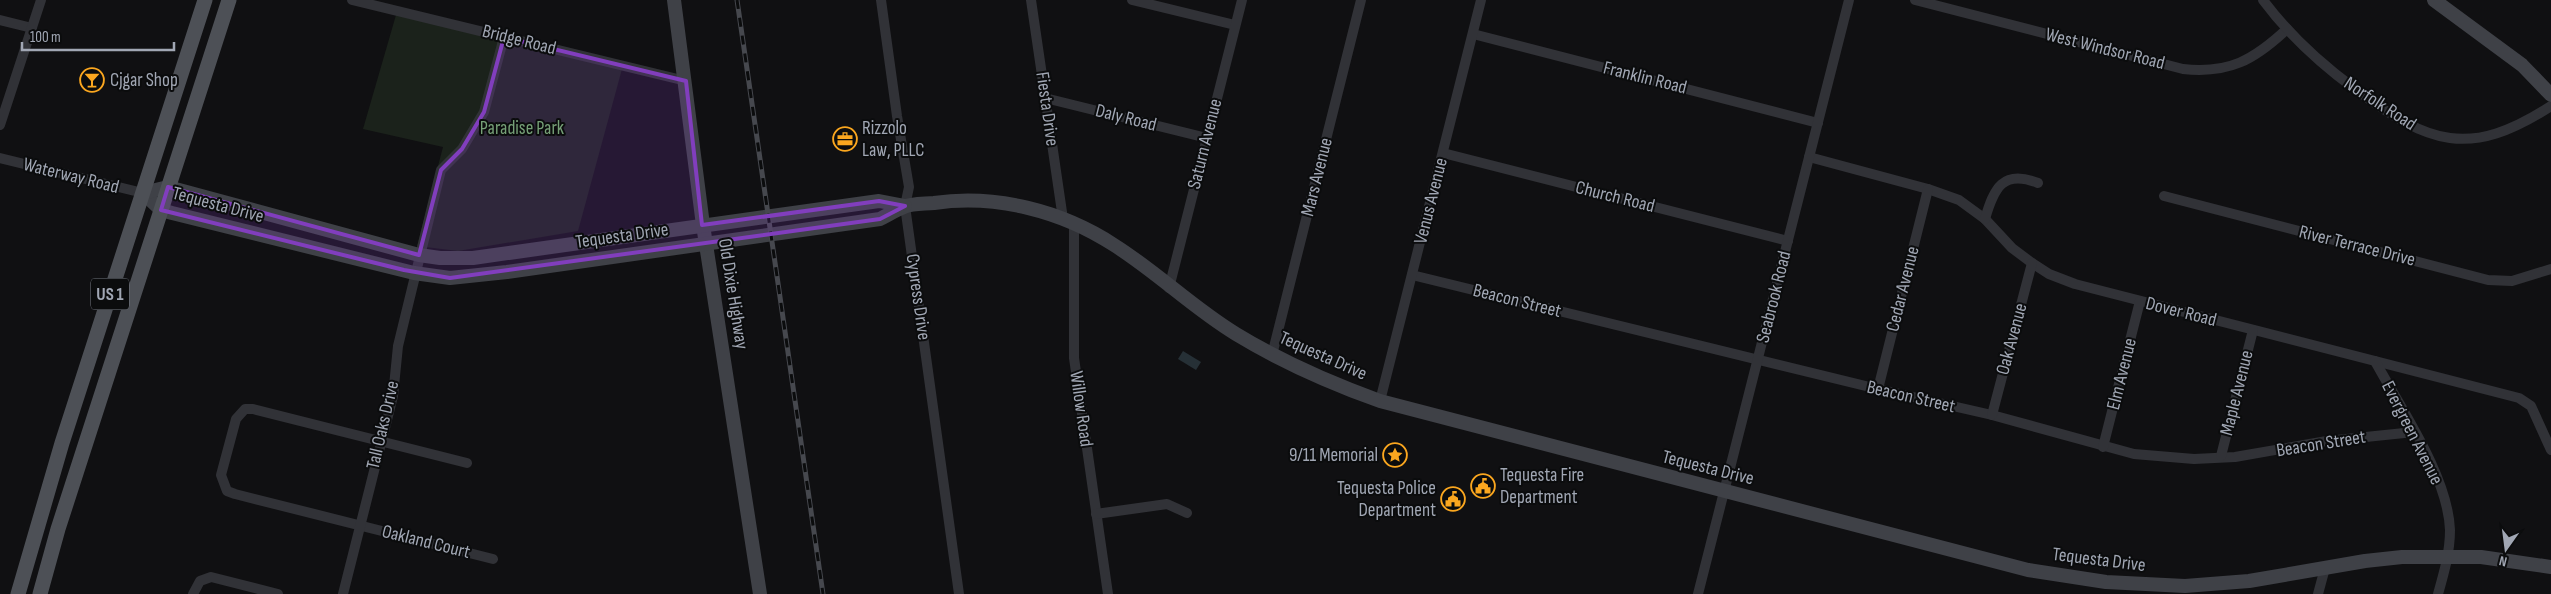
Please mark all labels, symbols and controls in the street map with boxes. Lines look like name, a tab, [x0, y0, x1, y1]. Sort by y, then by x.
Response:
scale bar	[22, 20, 175, 52]
street label: Bridge Road	[480, 20, 558, 60]
street label: West Windsor Road	[2043, 23, 2167, 75]
text: 100 m	[30, 28, 61, 47]
street label: Franklin Road	[1601, 57, 1689, 99]
bar icon: Cjgar Shop	[79, 67, 105, 93]
place label: Cjgar Shop	[110, 69, 178, 92]
street label: Fiesta Drive	[1030, 70, 1064, 148]
street label: Norfolk Road	[2339, 72, 2421, 136]
street label: Saturn Avenue	[1183, 96, 1227, 192]
street label: Daly Road	[1093, 99, 1159, 137]
park label: Paradise Park	[480, 117, 565, 140]
place label: Rizzolo Law, PLLC	[862, 117, 925, 162]
office icon: Rizzolo Law, PLLC	[832, 126, 858, 152]
street label: Mars Avenue	[1296, 135, 1338, 219]
street label: Waterway Road	[21, 153, 121, 199]
street label: Venus Avenue	[1409, 156, 1453, 246]
street label: Church Road	[1573, 176, 1657, 218]
street label: Tequesta Drive	[170, 182, 266, 228]
street label: Tequesta Drive	[574, 218, 670, 254]
street label: River Terrace Drive	[2296, 220, 2418, 272]
street label: Old Dixie Highway	[713, 237, 753, 352]
street label: Cedar Avenue	[1881, 244, 1925, 334]
street label: Seabrook Road	[1751, 249, 1797, 345]
street label: Cypress Drive	[901, 252, 935, 342]
road number: US 1	[91, 278, 129, 310]
street label: Beacon Street	[1471, 279, 1564, 323]
street label: Dover Road	[2143, 292, 2219, 332]
street label: Oak Avenue	[1991, 301, 2033, 377]
street label: Tequesta Drive	[1276, 326, 1370, 386]
street label: Elm Avenue	[2102, 336, 2142, 412]
street label: Maple Avenue	[2215, 348, 2259, 438]
street label: Willow Road	[1064, 370, 1098, 448]
street label: Beacon Street	[1865, 376, 1958, 418]
street label: Evergreen Avenue	[2376, 377, 2448, 489]
street label: Tall Oaks Drive	[362, 378, 404, 472]
street label: Beacon Street	[2275, 426, 2367, 462]
place icon: 9/11 Memorial	[1382, 442, 1408, 468]
place label: 9/11 Memorial	[1289, 444, 1378, 467]
street label: Tequesta Drive	[1660, 446, 1756, 490]
place label: Tequesta Fire Department	[1500, 464, 1584, 509]
public building icon: Tequesta Fire Department	[1470, 473, 1496, 499]
place label: Tequesta Police Department	[1337, 477, 1436, 522]
public building icon: Tequesta Police Department	[1440, 486, 1466, 512]
street label: Oakland Court	[380, 520, 473, 564]
north arrow	[2481, 524, 2531, 574]
street label: Tequesta Drive	[2051, 543, 2147, 577]
text: N	[2497, 552, 2509, 570]

